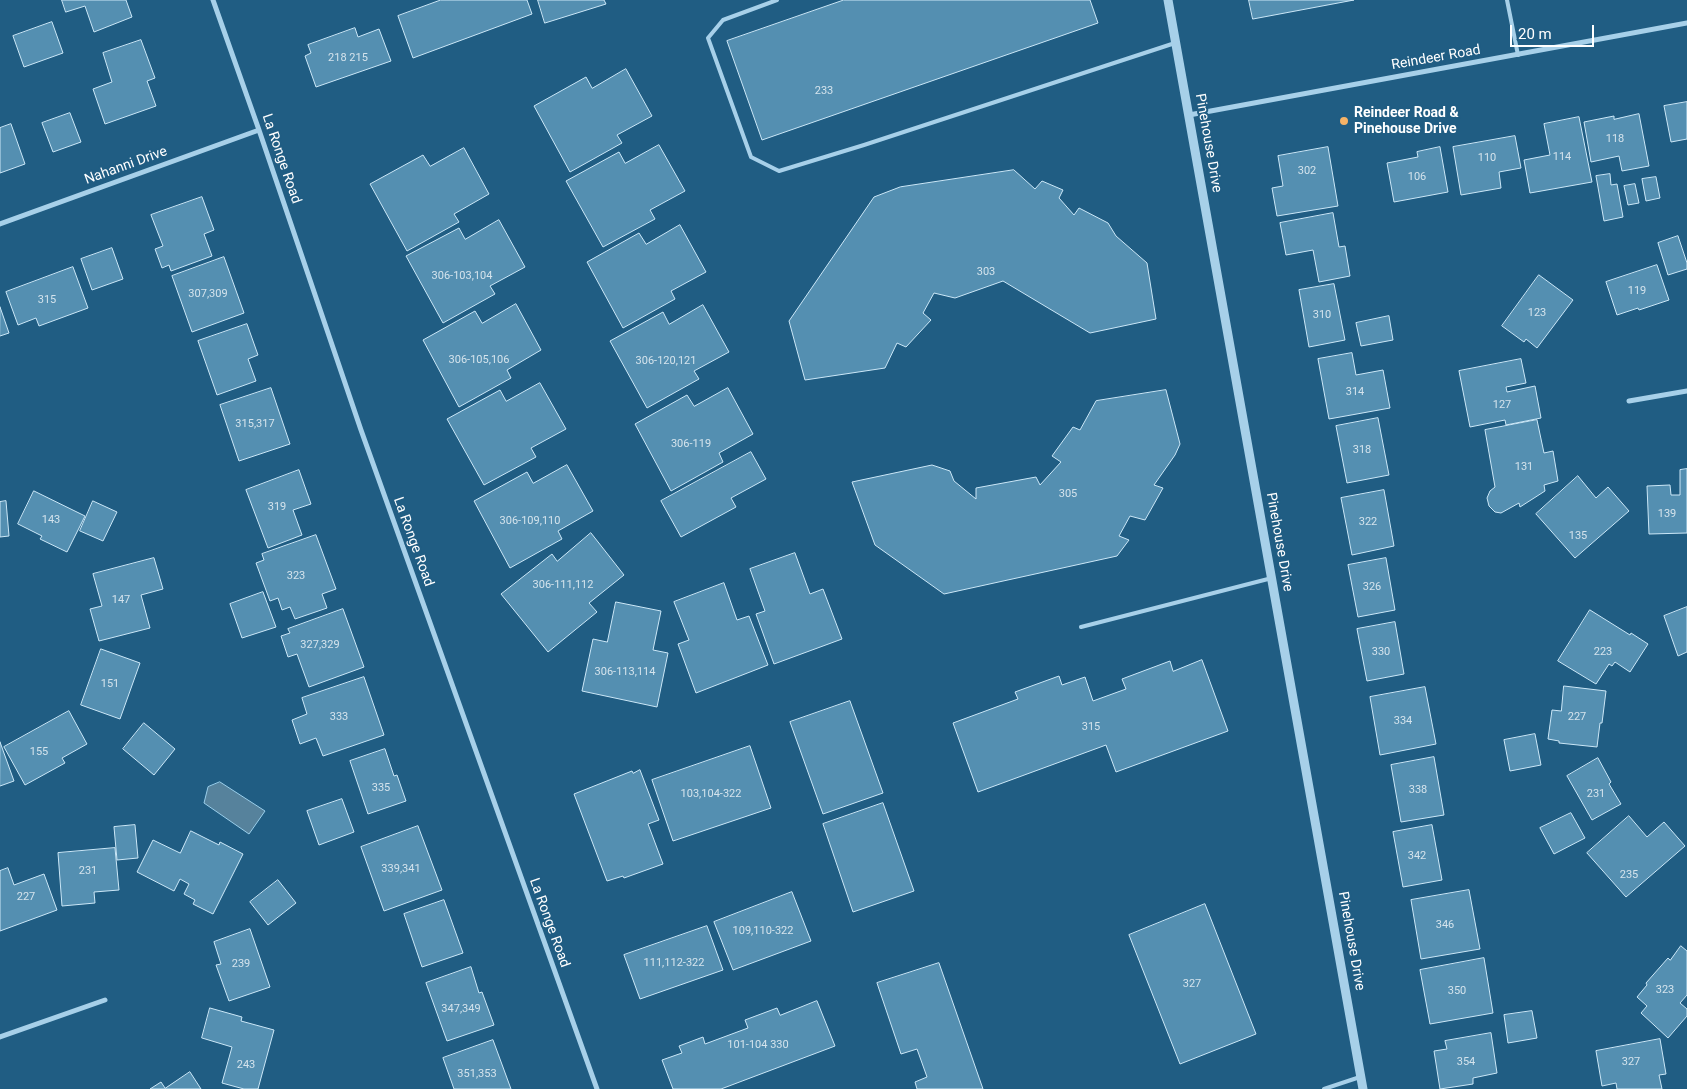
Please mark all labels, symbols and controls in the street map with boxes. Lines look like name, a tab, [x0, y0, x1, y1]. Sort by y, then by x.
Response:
scale bar	[1512, 15, 1596, 47]
text: 20 m	[1518, 25, 1552, 43]
street label: Reindeer Road	[1390, 42, 1482, 74]
house number: 218 215	[328, 51, 368, 65]
house number: 233	[815, 84, 833, 98]
street label: Pinehouse Drive	[1191, 92, 1225, 194]
place label: Reindeer Road & Pinehouse Drive	[1354, 105, 1459, 138]
street label: La Ronge Road	[258, 112, 304, 206]
marker: Reindeer Road & Pinehouse Drive	[1338, 115, 1350, 127]
house number: 118	[1606, 132, 1624, 146]
street label: Nahanni Drive	[82, 143, 170, 189]
house number: 114	[1553, 150, 1571, 164]
house number: 110	[1478, 151, 1496, 165]
house number: 302	[1298, 164, 1316, 178]
house number: 106	[1408, 170, 1426, 184]
house number: 303	[977, 265, 995, 279]
house number: 306-103,104	[432, 269, 492, 283]
house number: 119	[1628, 284, 1646, 298]
house number: 307,309	[188, 287, 228, 301]
house number: 315	[38, 293, 56, 307]
house number: 123	[1528, 306, 1546, 320]
house number: 310	[1313, 308, 1331, 322]
house number: 306-105,106	[449, 353, 509, 367]
house number: 306-120,121	[636, 354, 696, 368]
house number: 314	[1346, 385, 1364, 399]
house number: 127	[1493, 398, 1511, 412]
house number: 315,317	[235, 417, 275, 431]
house number: 306-119	[671, 437, 711, 451]
house number: 318	[1353, 443, 1371, 457]
house number: 131	[1515, 460, 1533, 474]
house number: 305	[1059, 487, 1077, 501]
street label: Pinehouse Drive	[1262, 491, 1296, 593]
street label: La Ronge Road	[389, 495, 437, 589]
house number: 319	[268, 500, 286, 514]
house number: 139	[1658, 507, 1676, 521]
house number: 143	[42, 513, 60, 527]
house number: 306-109,110	[500, 514, 560, 528]
house number: 322	[1359, 515, 1377, 529]
house number: 135	[1569, 529, 1587, 543]
house number: 323	[287, 569, 305, 583]
house number: 306-111,112	[533, 578, 593, 592]
house number: 326	[1363, 580, 1381, 594]
house number: 147	[112, 593, 130, 607]
house number: 327,329	[300, 638, 340, 652]
house number: 330	[1372, 645, 1390, 659]
house number: 223	[1594, 645, 1612, 659]
house number: 306-113,114	[595, 665, 655, 679]
house number: 151	[101, 677, 119, 691]
house number: 333	[330, 710, 348, 724]
house number: 227	[1568, 710, 1586, 724]
house number: 334	[1394, 714, 1412, 728]
house number: 315	[1082, 720, 1100, 734]
house number: 155	[30, 745, 48, 759]
house number: 335	[372, 781, 390, 795]
house number: 338	[1409, 783, 1427, 797]
house number: 103,104-322	[681, 787, 741, 801]
house number: 231	[1587, 787, 1605, 801]
house number: 342	[1408, 849, 1426, 863]
house number: 339,341	[381, 862, 421, 876]
house number: 231	[79, 864, 97, 878]
house number: 235	[1620, 868, 1638, 882]
street label: La Ronge Road	[525, 876, 573, 970]
house number: 227	[17, 890, 35, 904]
street label: Pinehouse Drive	[1334, 890, 1368, 992]
house number: 346	[1436, 918, 1454, 932]
house number: 109,110-322	[733, 924, 793, 938]
house number: 111,112-322	[644, 956, 704, 970]
house number: 239	[232, 957, 250, 971]
house number: 327	[1183, 977, 1201, 991]
house number: 323	[1656, 983, 1674, 997]
house number: 350	[1448, 984, 1466, 998]
house number: 347,349	[441, 1002, 481, 1016]
house number: 101-104 330	[727, 1038, 789, 1052]
house number: 354	[1457, 1055, 1475, 1069]
house number: 327	[1622, 1055, 1640, 1069]
house number: 243	[237, 1058, 255, 1072]
house number: 351,353	[457, 1067, 497, 1081]

